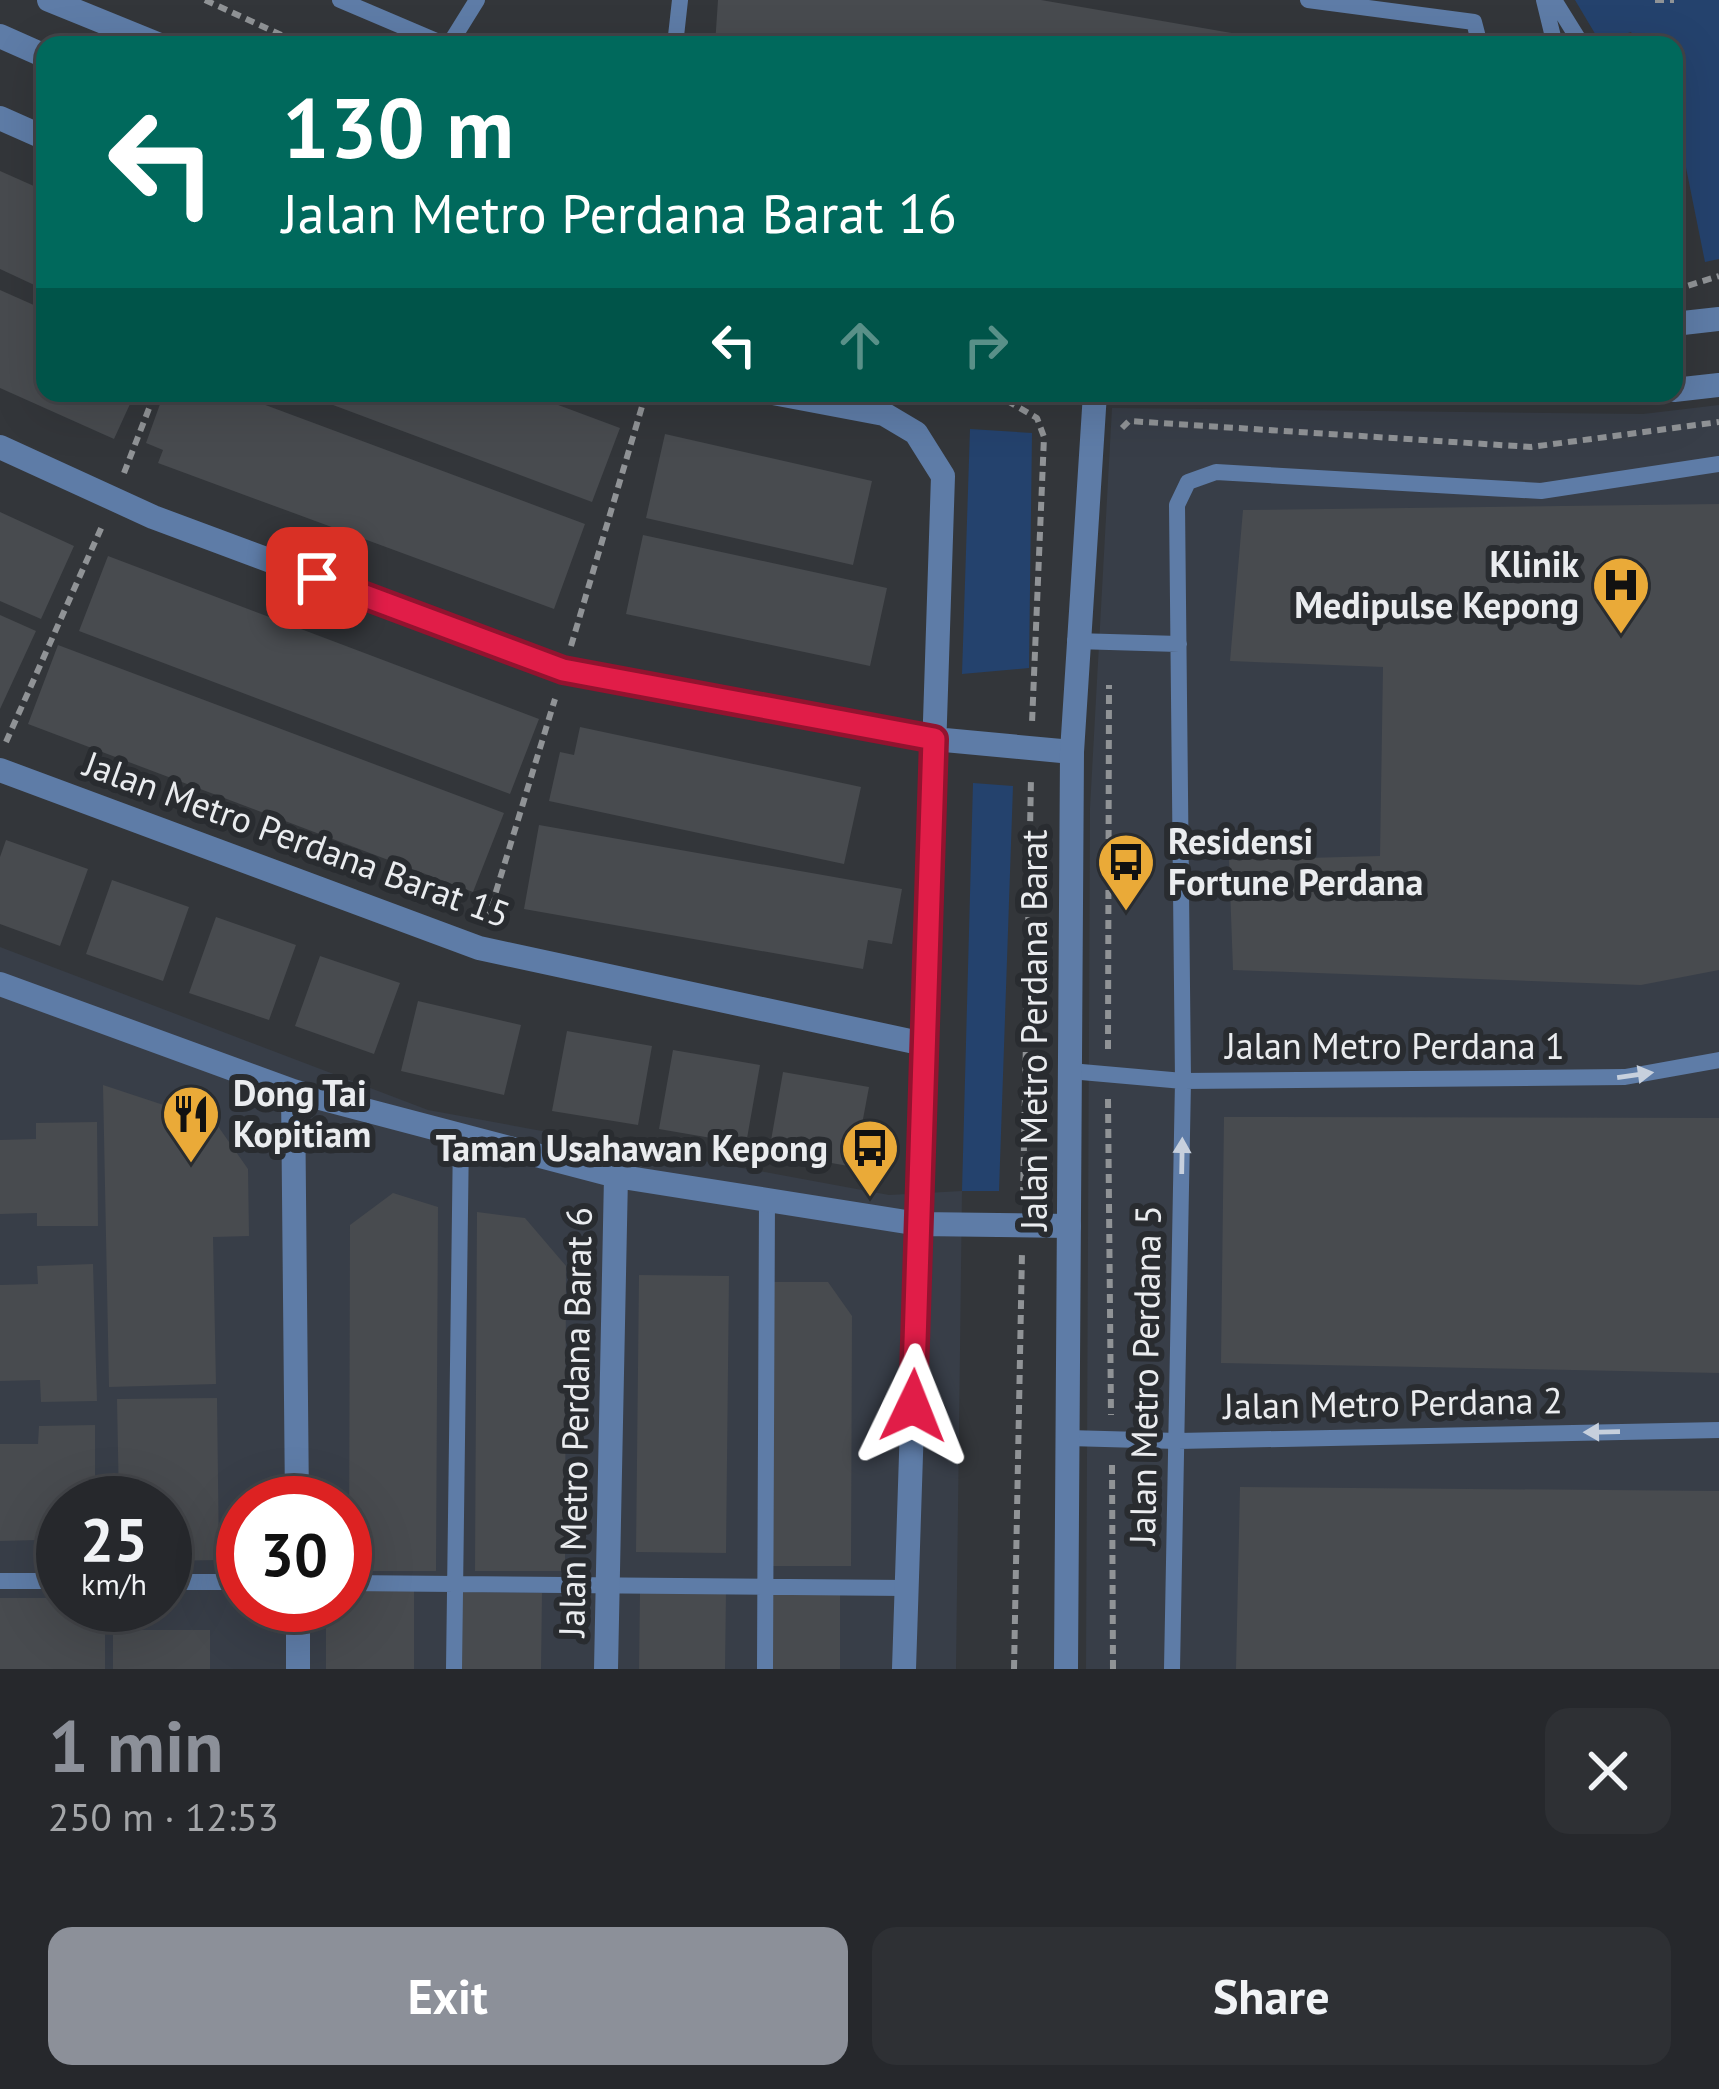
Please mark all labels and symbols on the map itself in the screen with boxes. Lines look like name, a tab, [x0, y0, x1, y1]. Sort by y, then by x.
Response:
pin	[266, 527, 368, 629]
place label: Klinik Medipulse Kepong	[1294, 540, 1579, 628]
hospital icon: Klinik Medipulse Kepong	[1590, 554, 1652, 636]
street label: Jalan Metro Perdana Barat 15	[76, 739, 517, 938]
place label: Residensi Fortune Perdana	[1168, 817, 1423, 905]
street label: Jalan Metro Perdana Barat	[1010, 829, 1057, 1233]
bus stop icon: Residensi Fortune Perdana	[1095, 831, 1157, 913]
street label: Jalan Metro Perdana 1	[1223, 1022, 1565, 1069]
one-way arrow	[1617, 1065, 1655, 1083]
place label: Dong Tai Kopitiam	[233, 1069, 371, 1157]
restaurant icon: Dong Tai Kopitiam	[160, 1083, 222, 1165]
bus stop icon: Taman Usahawan Kepong	[839, 1117, 901, 1199]
place label: Taman Usahawan Kepong	[436, 1124, 828, 1171]
one-way arrow	[1172, 1136, 1191, 1174]
street label: Jalan Metro Perdana 5	[1118, 1205, 1171, 1547]
street label: Jalan Metro Perdana Barat 6	[547, 1206, 602, 1640]
position arrow	[850, 1343, 976, 1469]
street label: Jalan Metro Perdana 2	[1221, 1376, 1563, 1429]
one-way arrow	[1582, 1423, 1620, 1442]
speed limit sign: 30	[216, 1476, 372, 1632]

